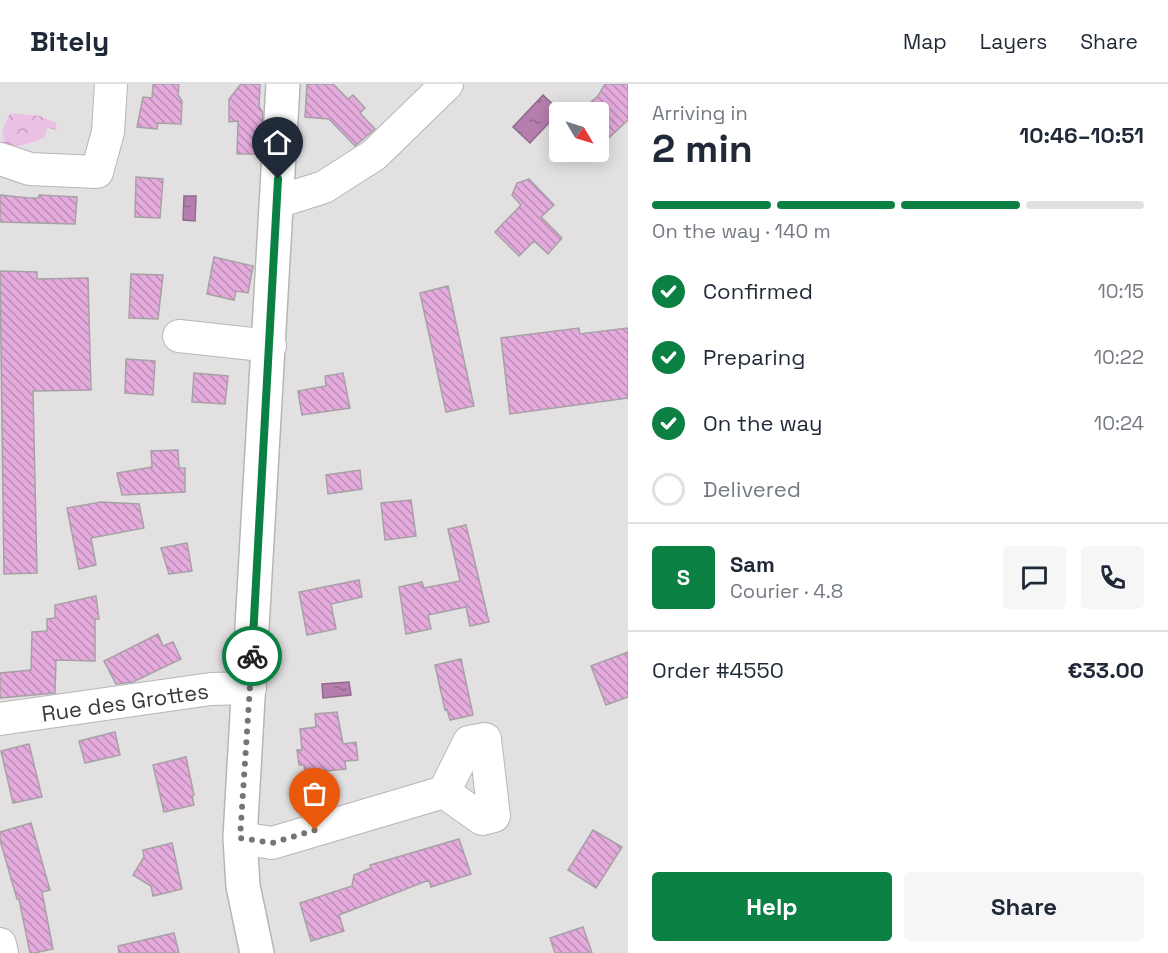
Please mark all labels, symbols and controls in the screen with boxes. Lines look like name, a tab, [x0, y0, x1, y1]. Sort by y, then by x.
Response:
text: Bitely	[30, 23, 109, 59]
text: Map	[903, 28, 947, 55]
text: Layers	[980, 28, 1047, 55]
text: Share	[1080, 28, 1138, 55]
text: Arriving in	[652, 100, 748, 126]
north arrow	[549, 102, 609, 162]
map controls	[549, 102, 609, 162]
pin	[252, 117, 303, 179]
text: 10:46–10:51	[1019, 121, 1144, 149]
text: 2 min	[652, 124, 753, 173]
icon: home	[261, 126, 294, 159]
text: On the way · 140 m	[652, 218, 831, 244]
icon: check	[652, 275, 685, 308]
text: Confirmed	[703, 277, 813, 305]
text: 10:15	[1097, 278, 1144, 304]
icon: check	[652, 341, 685, 374]
text: Preparing	[703, 343, 805, 371]
text: 10:22	[1094, 344, 1144, 370]
icon: check	[652, 407, 685, 440]
text: On the way	[703, 409, 822, 437]
text: 10:24	[1094, 410, 1144, 436]
text: Delivered	[703, 475, 801, 503]
button: chat	[1003, 546, 1066, 609]
button: phone	[1081, 546, 1144, 609]
text: Sam	[730, 550, 775, 578]
text: S	[677, 563, 690, 591]
text: Courier · 4.8	[730, 578, 843, 604]
courier	[222, 626, 282, 686]
icon: bike	[236, 640, 269, 673]
text: Order #4550	[652, 656, 784, 684]
text: €33.00	[1068, 656, 1144, 684]
street label: Rue des Grottes	[40, 676, 210, 728]
pin	[289, 768, 340, 830]
icon: bag	[298, 777, 331, 810]
button: Help	[652, 872, 892, 941]
button: Share	[904, 872, 1144, 941]

